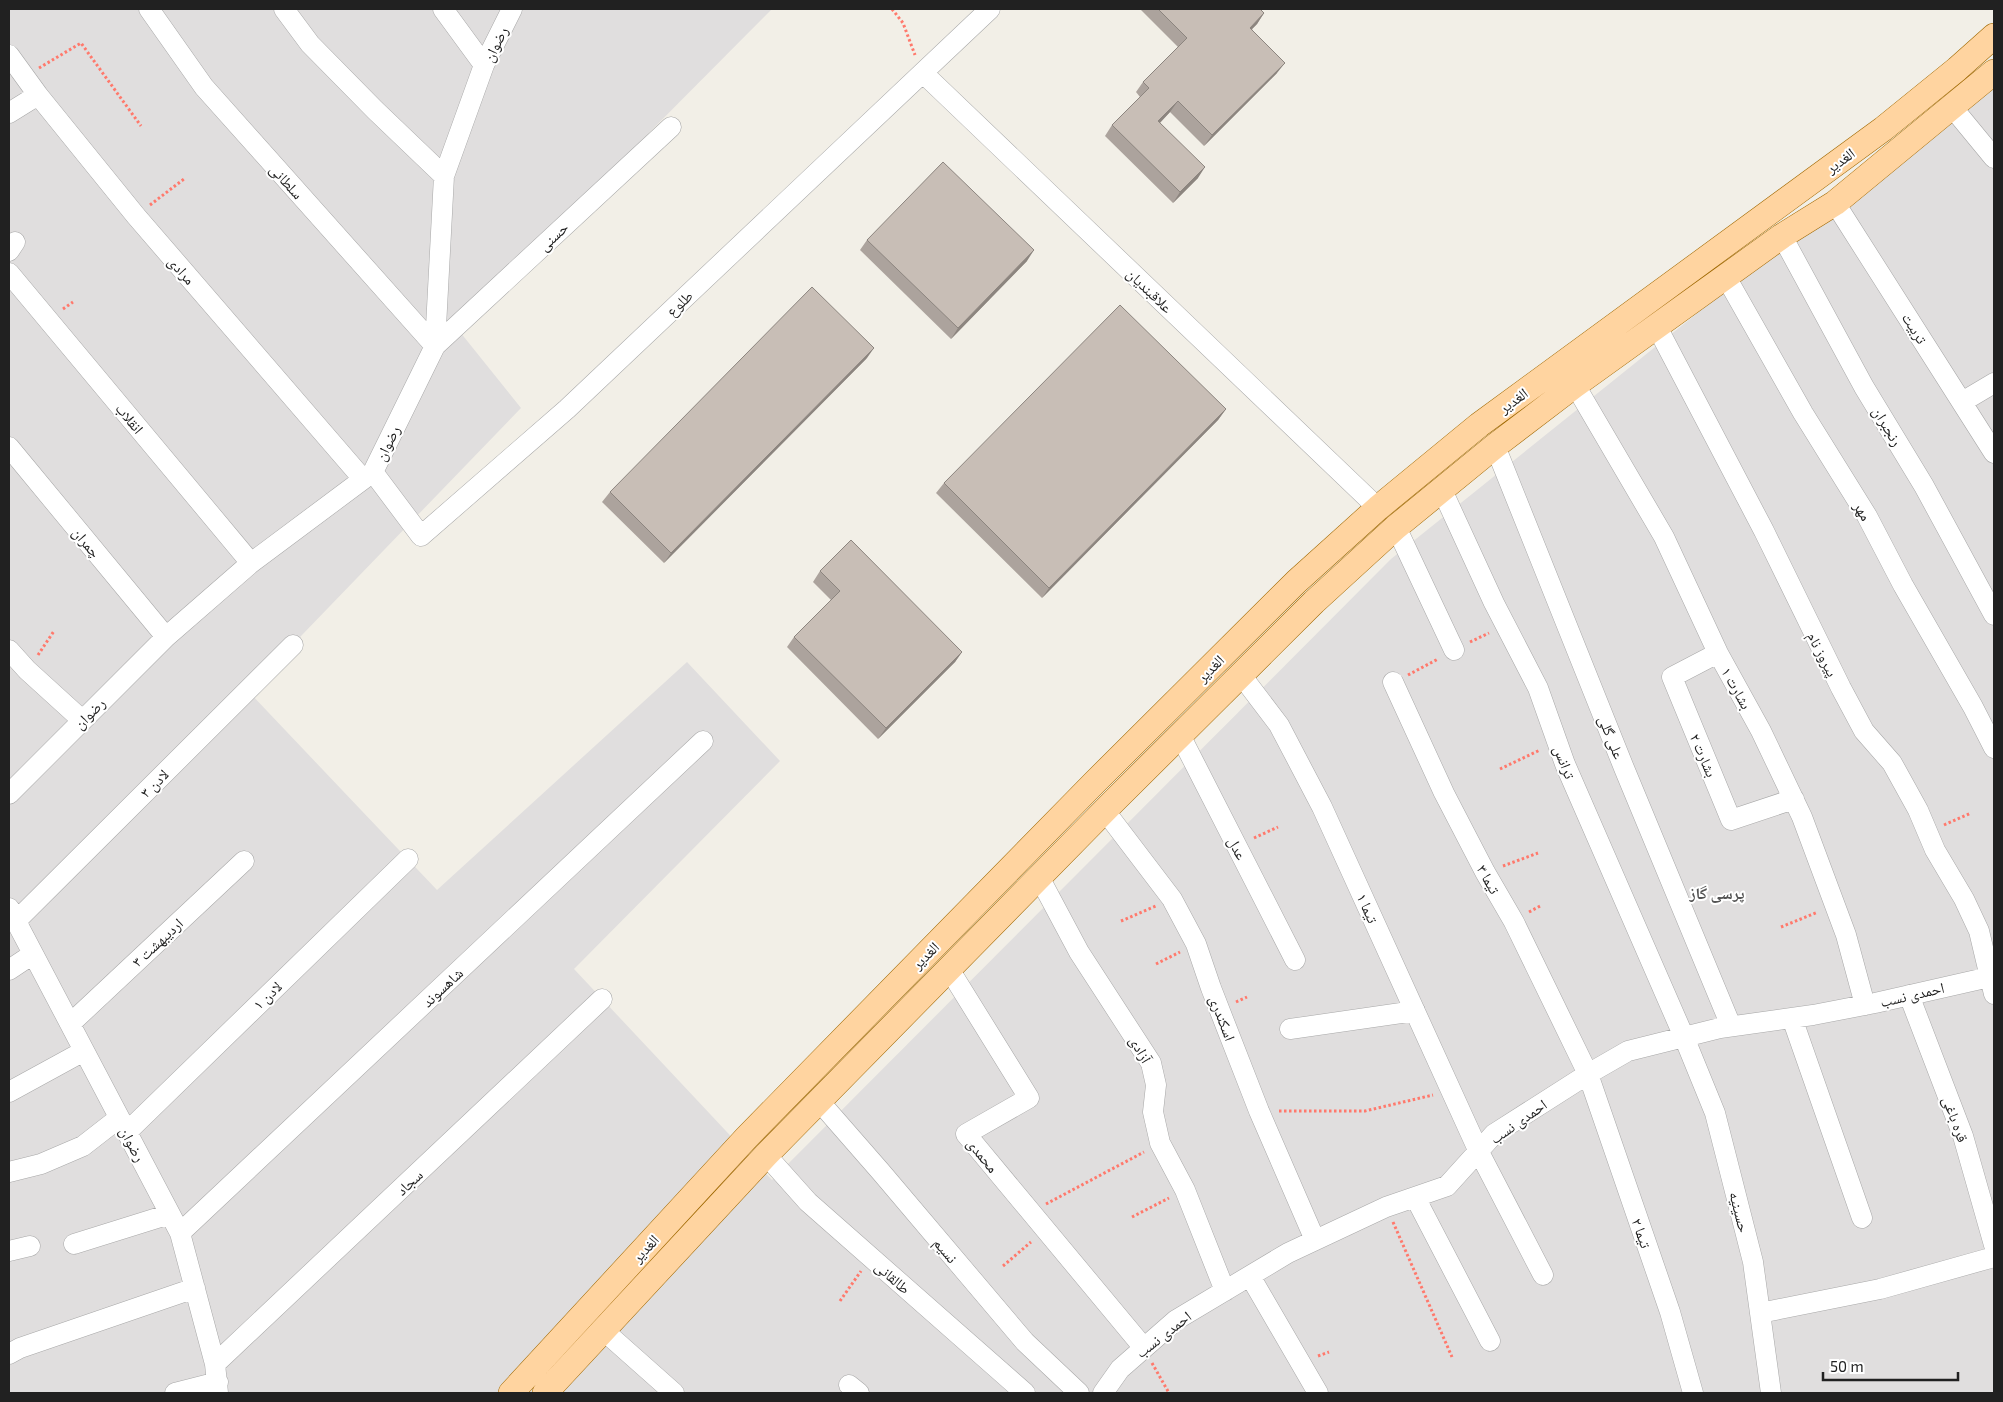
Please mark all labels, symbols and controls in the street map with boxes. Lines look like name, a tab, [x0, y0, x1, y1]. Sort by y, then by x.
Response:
street label: رضوان	[479, 23, 513, 65]
street label: الغدیر	[1821, 144, 1859, 178]
street label: سلطانی	[265, 160, 308, 204]
street label: حسنی	[534, 217, 573, 256]
street label: مرادی	[163, 252, 199, 289]
street label: علاقبندیان	[1122, 264, 1177, 318]
street label: طلوع	[662, 286, 697, 321]
street label: تربیت	[1898, 309, 1932, 348]
street label: الغدیر	[1494, 384, 1532, 418]
street label: انقلاب	[112, 399, 148, 437]
street label: رنجبران	[1868, 403, 1907, 450]
street label: رضوان	[371, 422, 405, 464]
street label: مهر	[1849, 498, 1876, 524]
street label: چمران	[68, 523, 105, 563]
street label: پیروز نام	[1802, 629, 1842, 680]
street label: الغدیر	[1192, 651, 1228, 687]
street label: بشارت ۱	[1717, 664, 1756, 713]
street label: رضوان	[70, 693, 110, 734]
street label: علی گلی	[1593, 713, 1629, 762]
street label: بشارت ۲	[1686, 731, 1721, 780]
street label: ترانس	[1549, 743, 1580, 782]
street label: لادن ۳	[136, 765, 173, 802]
street label: عدل	[1223, 833, 1252, 864]
street label: تیما ۳	[1473, 861, 1505, 897]
district label: پرسی گاز	[1688, 883, 1745, 903]
street label: تیما ۱	[1353, 890, 1383, 926]
street label: اردیبهشت ۳	[128, 914, 187, 971]
street label: الغدیر	[907, 938, 943, 974]
street label: شاهسوند	[418, 963, 467, 1011]
street label: لادن ۱	[249, 977, 286, 1014]
street label: احمدی نسب	[1878, 978, 1946, 1012]
street label: اسکندری	[1204, 993, 1240, 1044]
street label: آزادی	[1124, 1032, 1156, 1068]
street label: قره باغی	[1938, 1094, 1973, 1145]
street label: احمدی نسب	[1486, 1095, 1551, 1149]
street label: رضوان	[115, 1123, 150, 1166]
street label: محمدی	[962, 1134, 1002, 1177]
street label: سجاد	[392, 1165, 426, 1199]
street label: حسینیه	[1726, 1190, 1754, 1235]
street label: تیما ۲	[1628, 1216, 1656, 1251]
street label: الغدیر	[627, 1230, 663, 1267]
street label: نسیم	[929, 1234, 962, 1268]
street label: طالقانی	[870, 1257, 914, 1299]
street label: احمدی نسب	[1132, 1307, 1196, 1363]
scale bar	[1823, 1350, 1958, 1382]
text: 50 m	[1830, 1357, 1864, 1375]

